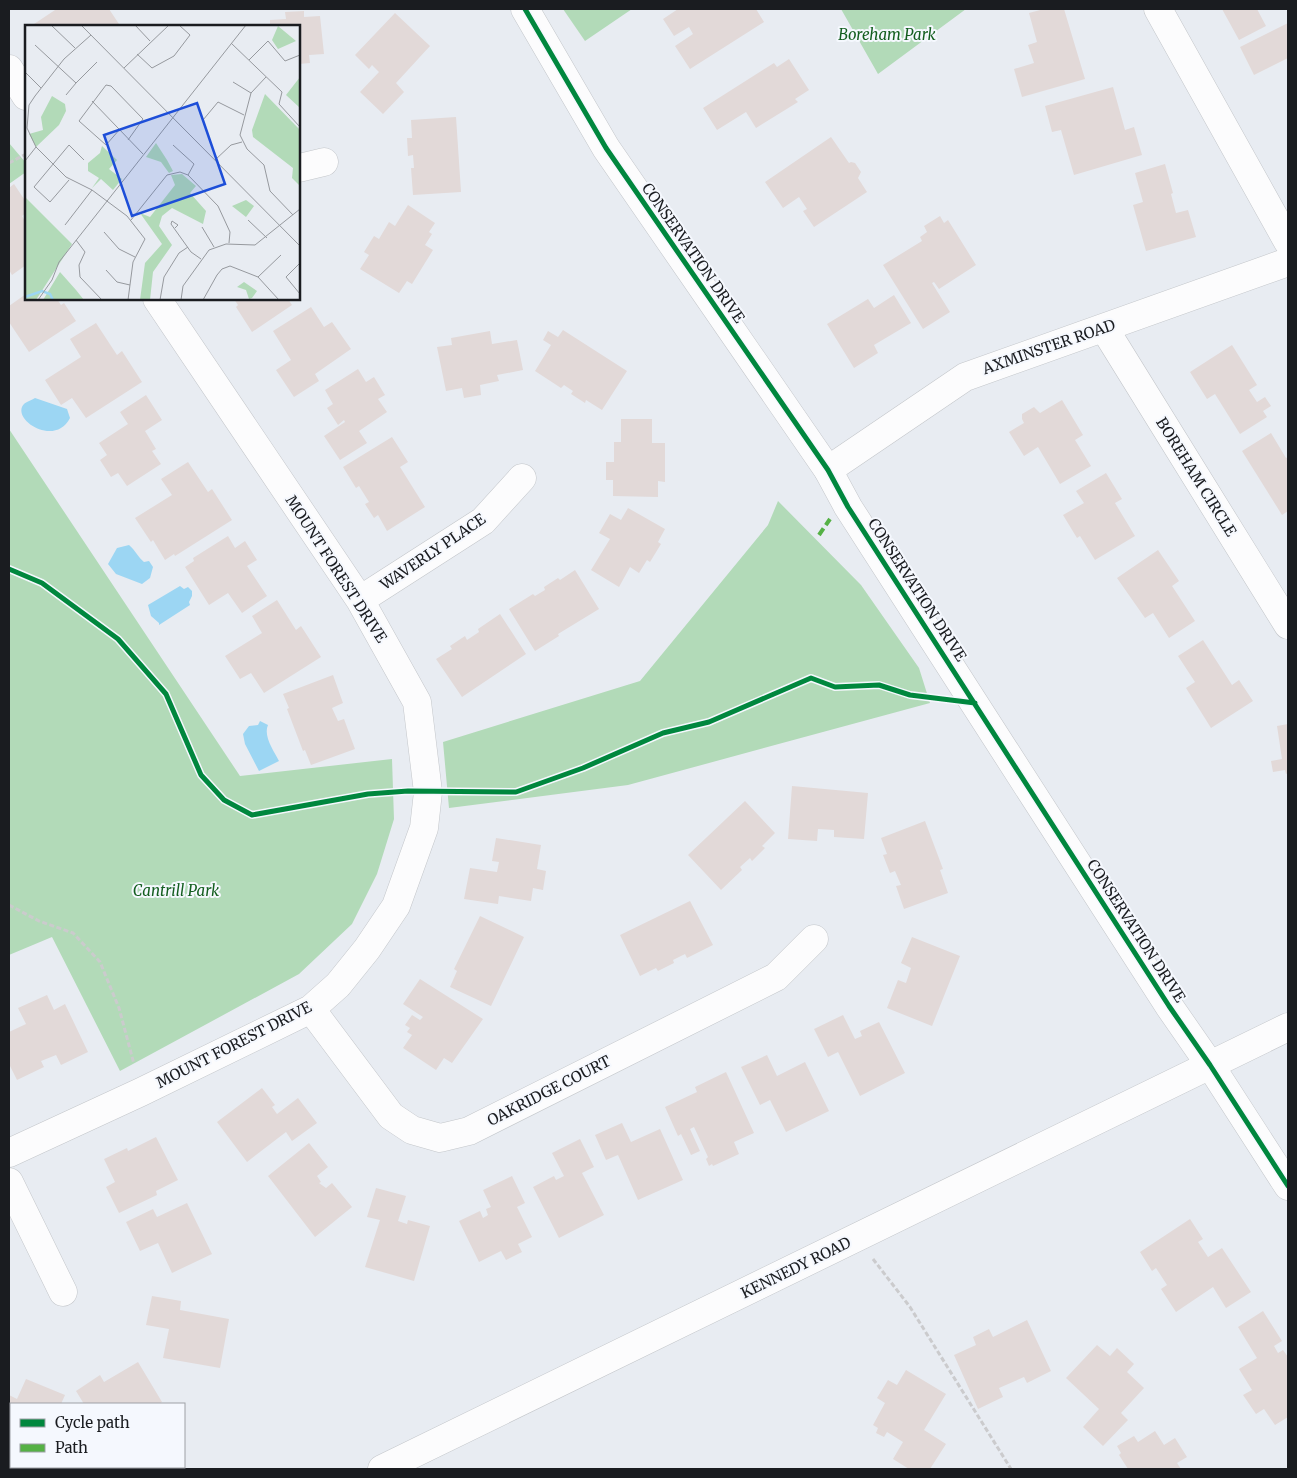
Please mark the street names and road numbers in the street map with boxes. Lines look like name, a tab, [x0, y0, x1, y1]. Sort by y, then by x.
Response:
street label: CONSERVATION DRIVE	[638, 179, 749, 327]
street label: AXMINSTER ROAD	[979, 315, 1118, 378]
street label: BOREHAM CIRCLE	[1152, 414, 1241, 540]
street label: MOUNT FOREST DRIVE	[282, 491, 391, 646]
street label: WAVERLY PLACE	[376, 509, 489, 594]
street label: CONSERVATION DRIVE	[864, 515, 971, 665]
street label: CONSERVATION DRIVE	[1083, 856, 1190, 1006]
street label: MOUNT FOREST DRIVE	[153, 997, 315, 1092]
street label: OAKRIDGE COURT	[484, 1051, 614, 1130]
street label: KENNEDY ROAD	[738, 1233, 854, 1302]

